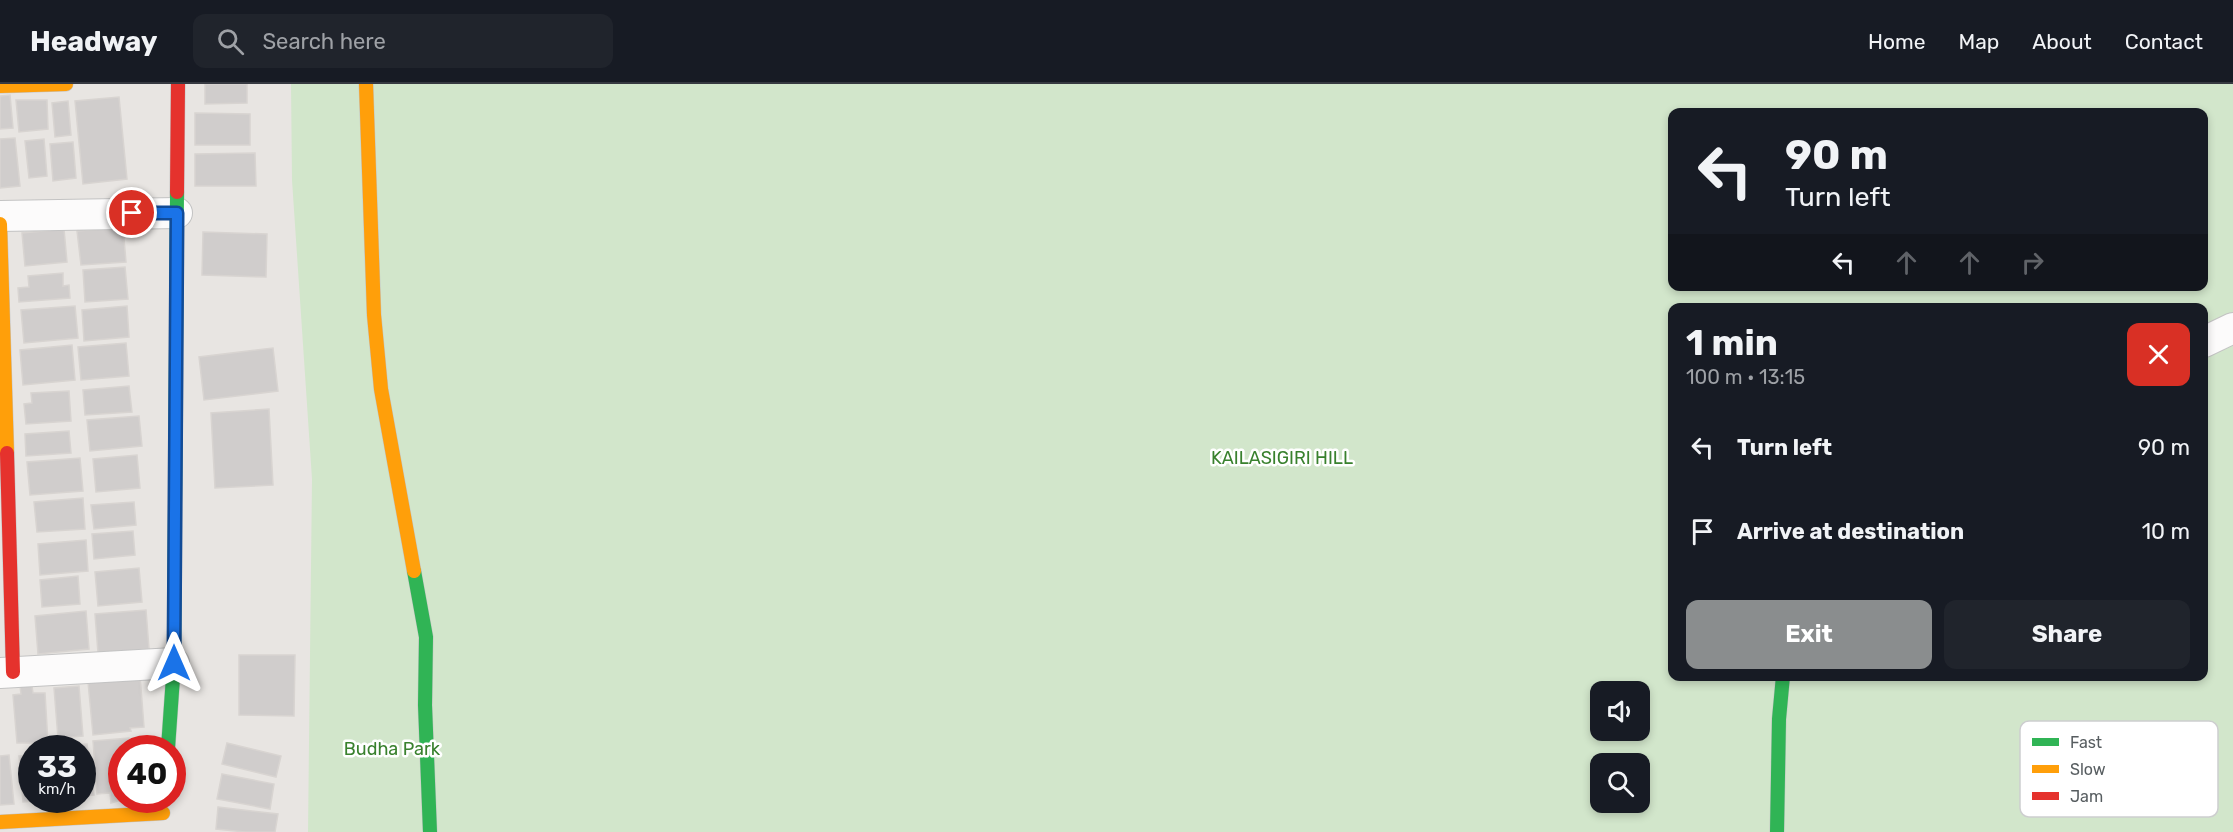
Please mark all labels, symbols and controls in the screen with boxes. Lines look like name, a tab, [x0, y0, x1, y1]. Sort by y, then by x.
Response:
search box	[193, 14, 613, 68]
text: Headway	[30, 25, 157, 58]
icon: search	[214, 25, 247, 58]
text: Search here	[262, 28, 386, 55]
text: Home	[1868, 29, 1925, 54]
text: Map	[1958, 29, 1999, 54]
text: About	[2032, 29, 2092, 54]
text: Contact	[2125, 29, 2203, 54]
text: 90 m	[1785, 130, 1888, 180]
icon: left	[1686, 132, 1764, 210]
text: Turn left	[1785, 181, 1890, 213]
pin	[106, 187, 157, 238]
icon: arrive	[115, 196, 148, 229]
icon: left	[1827, 246, 1860, 279]
icon: ahead	[1890, 246, 1923, 279]
icon: ahead	[1953, 246, 1986, 279]
icon: right	[2016, 246, 2049, 279]
text: 1 min	[1686, 321, 1778, 364]
button: close	[2127, 323, 2190, 386]
text: 100 m · 13:15	[1686, 365, 1805, 389]
icon: left	[1686, 431, 1719, 464]
text: Turn left	[1737, 434, 1832, 461]
text: 90 m	[2138, 434, 2190, 461]
park label: KAILASIGIRI HILL	[1211, 447, 1353, 469]
icon: arrive	[1686, 515, 1719, 548]
text: Arrive at destination	[1737, 518, 1964, 545]
text: 10 m	[2142, 518, 2190, 545]
button: Exit	[1686, 600, 1932, 669]
button: Share	[1944, 600, 2190, 669]
position arrow	[142, 631, 206, 695]
map controls	[1590, 681, 1650, 813]
button: sound	[1590, 681, 1650, 741]
legend	[2020, 721, 2218, 817]
text: Fast	[2070, 733, 2102, 752]
speed limit sign: 40	[108, 735, 186, 813]
park label: Budha Park	[344, 738, 441, 760]
text: 33	[37, 749, 77, 785]
button: search	[1590, 753, 1650, 813]
text: Slow	[2070, 760, 2106, 779]
text: km/h	[38, 780, 76, 798]
text: Jam	[2070, 787, 2103, 806]

